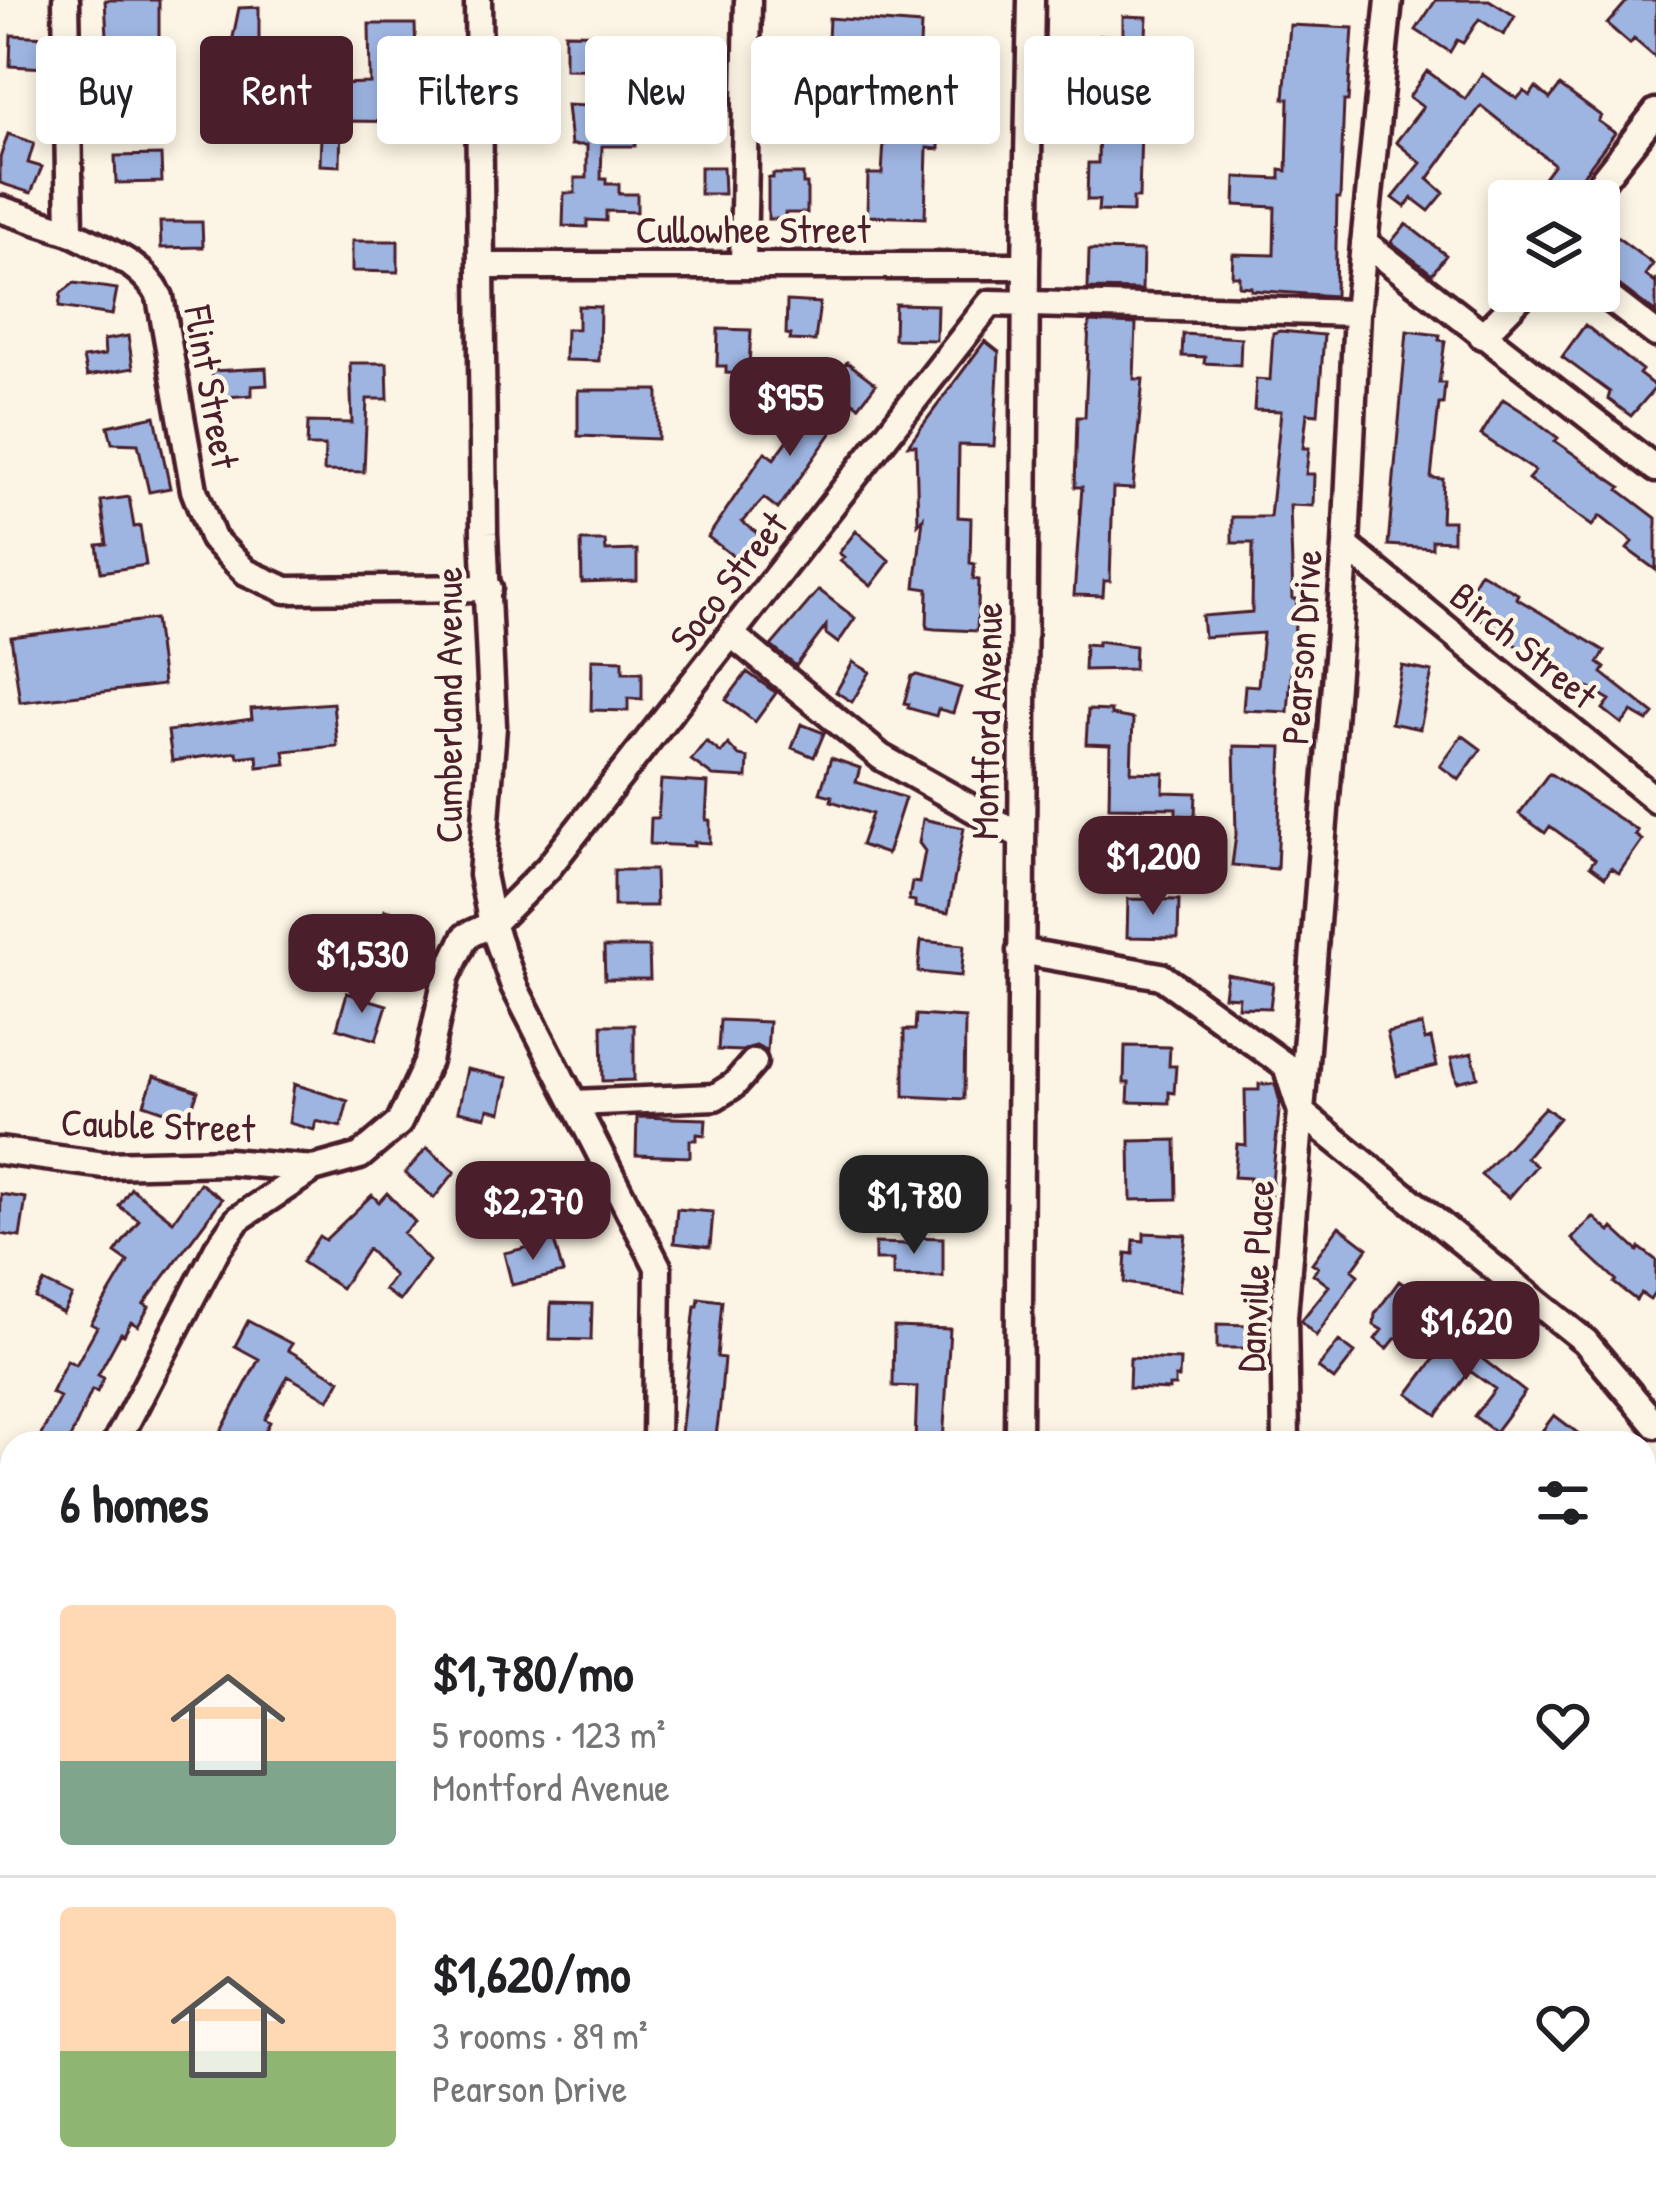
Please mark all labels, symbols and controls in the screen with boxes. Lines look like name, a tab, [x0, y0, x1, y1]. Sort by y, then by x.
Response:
chip: Buy	[36, 36, 176, 144]
chip: Rent	[200, 36, 353, 144]
chip: Filters	[377, 36, 561, 144]
chip: New	[585, 36, 727, 144]
chip: Apartment	[751, 36, 1000, 144]
chip: House	[1024, 36, 1194, 144]
map controls	[1488, 180, 1620, 312]
button: layers	[1488, 180, 1620, 312]
street label: Cullowhee Street	[636, 202, 871, 255]
street label: Flint Street	[172, 300, 253, 473]
pin: $955	[719, 357, 861, 459]
text: $955	[756, 369, 824, 422]
street label: Soco Street	[656, 499, 799, 662]
street label: Pearson Drive	[1267, 548, 1334, 746]
street label: Cumberland Avenue	[421, 567, 474, 843]
street label: Birch Street	[1440, 569, 1609, 721]
street label: Montford Avenue	[957, 602, 1014, 840]
pin: $1,200	[1055, 816, 1251, 918]
text: $1,200	[1105, 828, 1201, 881]
pin: $1,530	[264, 914, 460, 1016]
text: $1,530	[315, 926, 409, 979]
street label: Cauble Street	[60, 1095, 256, 1154]
pin: $1,780	[816, 1155, 1012, 1257]
pin: $2,270	[435, 1161, 631, 1263]
text: $1,780	[866, 1167, 962, 1220]
text: $2,270	[483, 1173, 583, 1226]
street label: Danville Place	[1223, 1179, 1286, 1373]
pin: $1,620	[1368, 1281, 1564, 1383]
text: $1,620	[1419, 1293, 1513, 1346]
text: 6 homes	[60, 1469, 209, 1538]
icon: filters	[1530, 1470, 1596, 1536]
text: $1,780/mo	[432, 1638, 634, 1707]
icon: home	[156, 1653, 300, 1797]
icon: heart	[1530, 1692, 1596, 1758]
text: 5 rooms · 123 m²	[432, 1707, 666, 1760]
text: Montford Avenue	[432, 1760, 670, 1813]
text: $1,620/mo	[432, 1939, 631, 2008]
icon: home	[156, 1955, 300, 2099]
icon: heart	[1530, 1994, 1596, 2060]
text: 3 rooms · 89 m²	[432, 2008, 648, 2061]
text: Pearson Drive	[432, 2061, 627, 2114]

